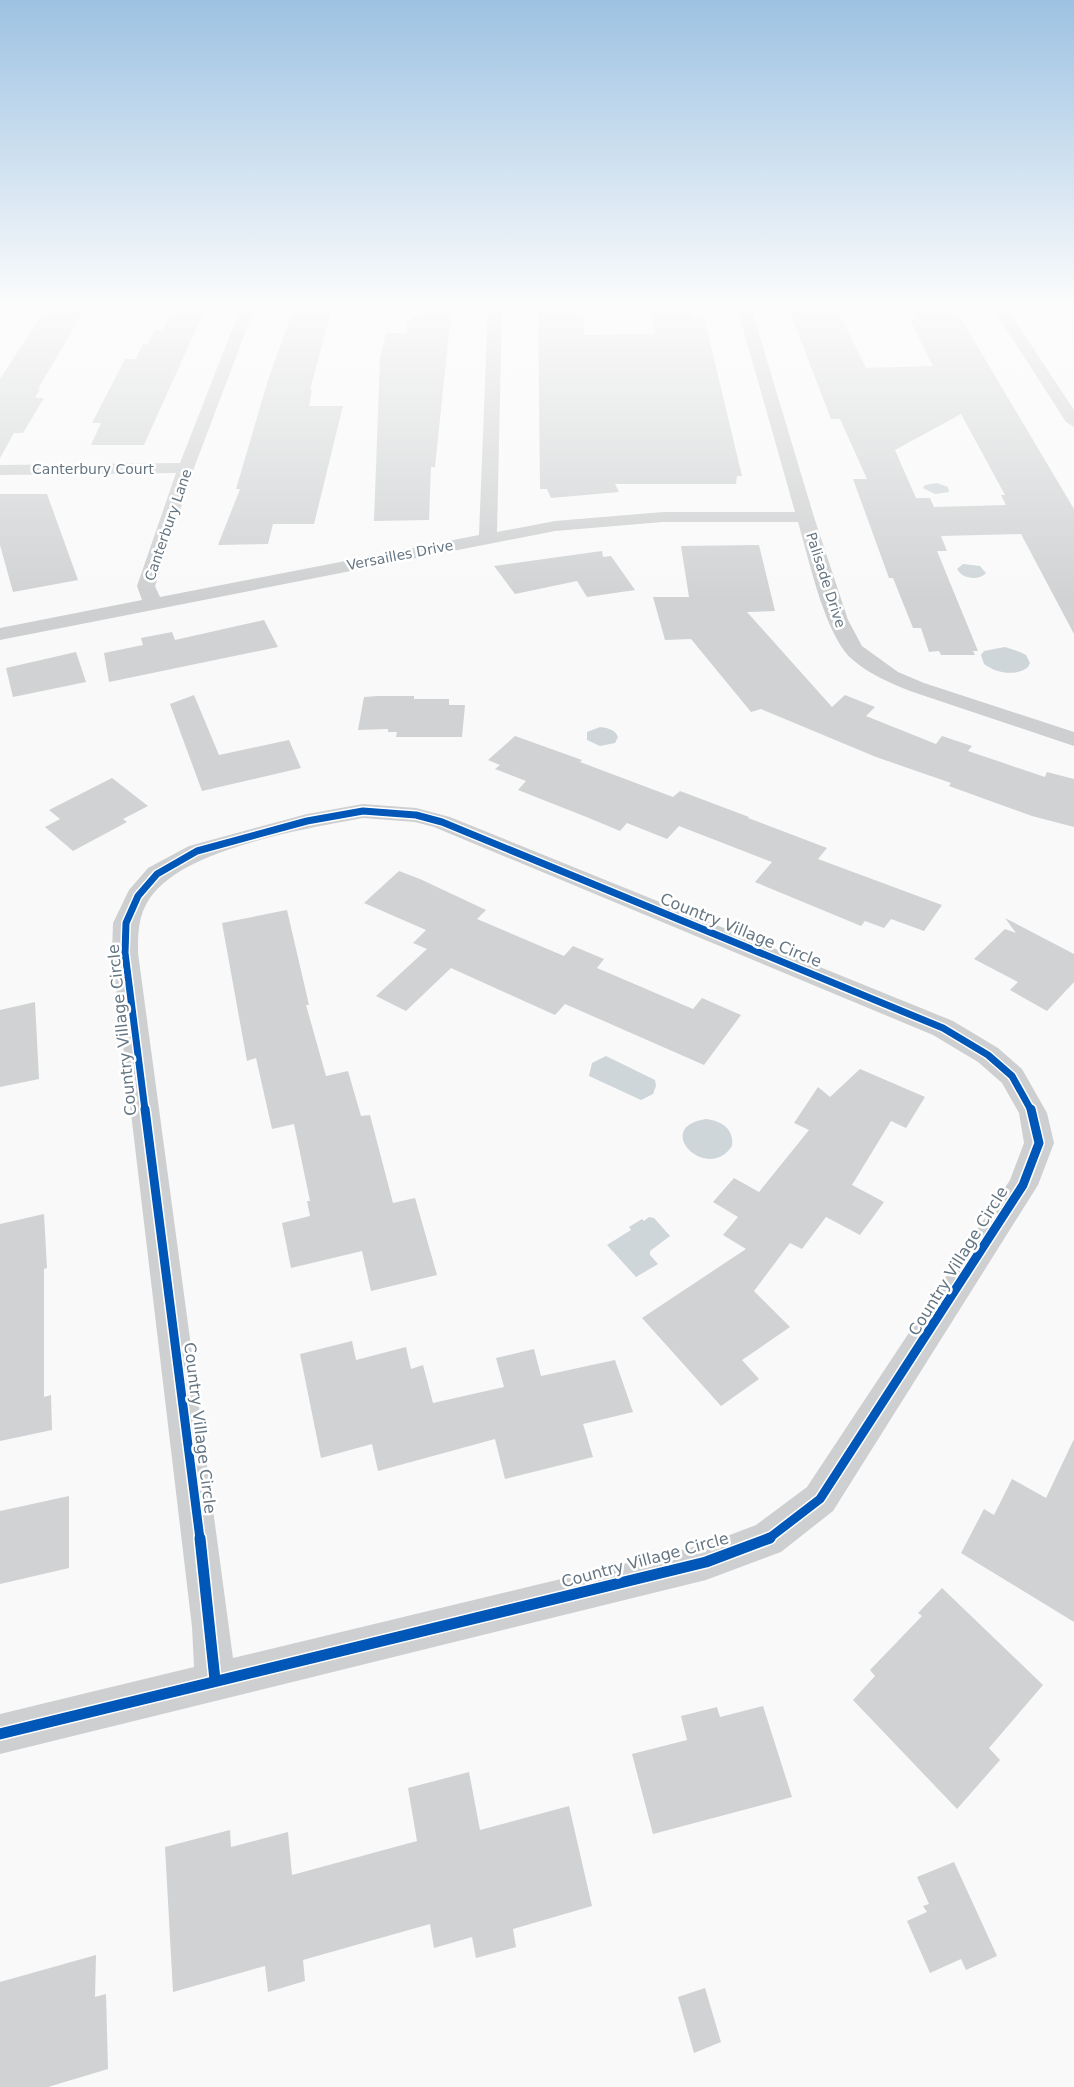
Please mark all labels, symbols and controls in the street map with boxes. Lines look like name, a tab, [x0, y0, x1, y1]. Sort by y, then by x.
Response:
street label: Canterbury Court	[32, 461, 154, 477]
street label: Canterbury Lane	[141, 467, 195, 583]
street label: Palisade Drive	[803, 530, 849, 630]
street label: Versailles Drive	[345, 537, 455, 573]
street label: Country Village Circle	[658, 889, 824, 971]
street label: Country Village Circle	[104, 943, 140, 1117]
street label: Country Village Circle	[904, 1183, 1012, 1339]
street label: Country Village Circle	[180, 1341, 220, 1515]
street label: Country Village Circle	[559, 1529, 731, 1591]

